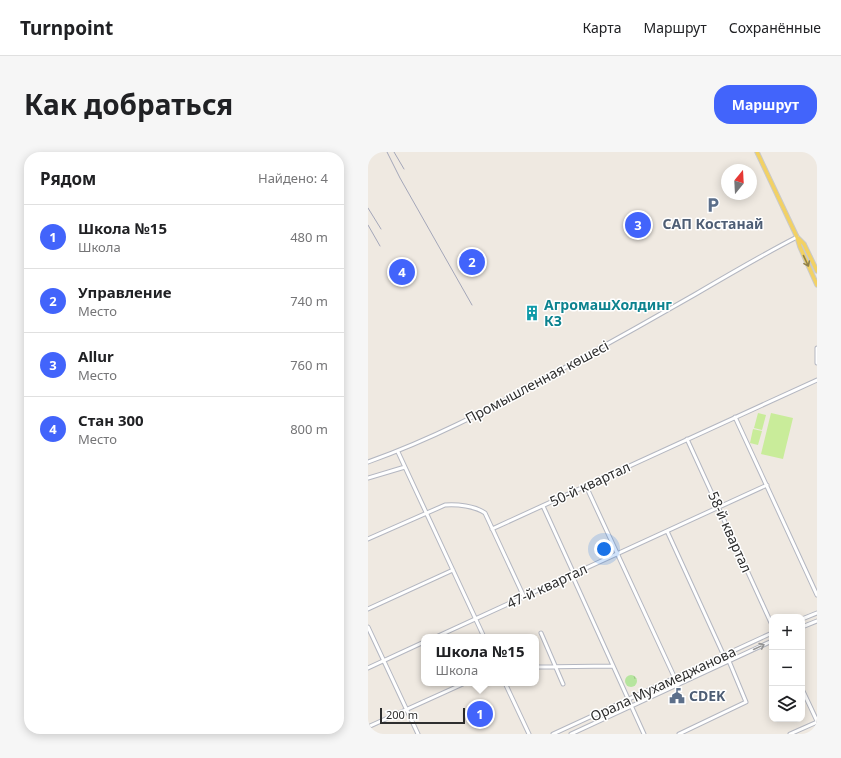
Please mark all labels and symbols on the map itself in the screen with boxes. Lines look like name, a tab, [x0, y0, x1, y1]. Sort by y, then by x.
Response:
north arrow	[721, 164, 757, 200]
parking icon: САП Костанай	[704, 196, 722, 214]
pin: 3	[625, 210, 651, 240]
place label: САП Костанай	[663, 214, 763, 233]
pin: 2	[459, 247, 485, 277]
one-way arrow	[803, 255, 810, 267]
pin: 4	[389, 257, 415, 287]
place label: АгромашХолдинг КЗ	[544, 295, 672, 330]
building icon: АгромашХолдинг КЗ	[523, 304, 541, 322]
street label: Промышленная көшесі	[462, 336, 612, 428]
street label: 50-й квартал	[546, 457, 633, 511]
street label: 58-й квартал	[704, 488, 757, 575]
your location	[594, 539, 614, 559]
street label: 47-й квартал	[503, 559, 590, 613]
street label: Орала Мухамеджанова	[587, 641, 739, 726]
one-way arrow	[752, 643, 764, 650]
place label: CDEK	[689, 686, 726, 705]
public building icon: CDEK	[668, 687, 686, 705]
pin: 1	[467, 699, 493, 729]
scale bar	[380, 706, 465, 725]

